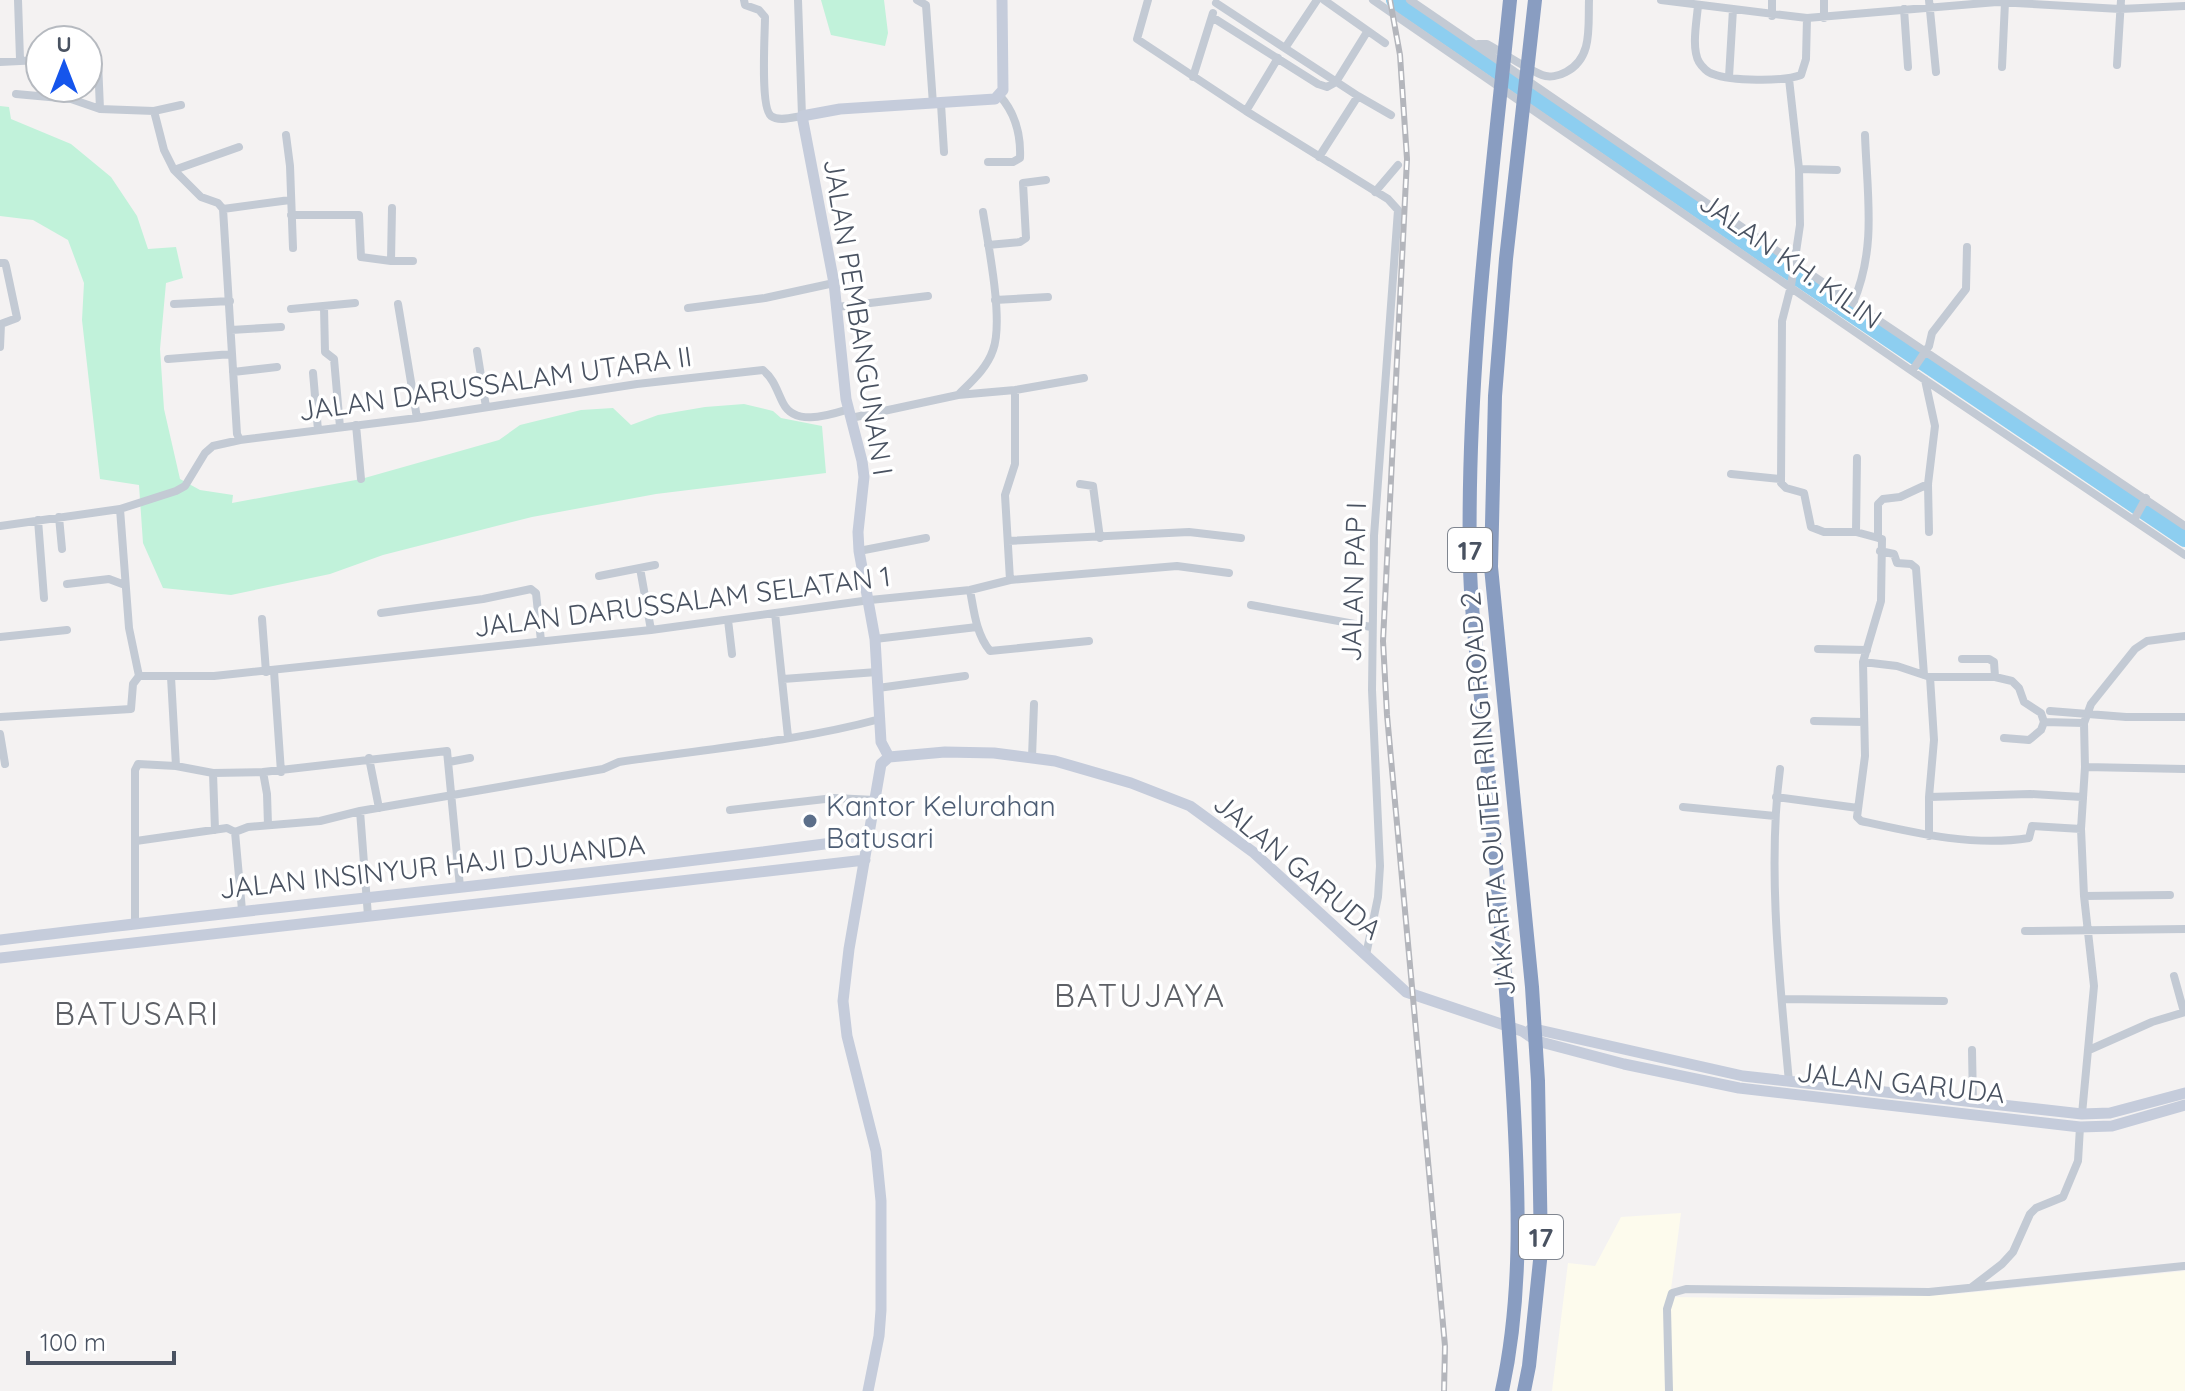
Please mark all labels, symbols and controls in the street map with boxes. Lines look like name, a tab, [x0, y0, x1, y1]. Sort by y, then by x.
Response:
north arrow	[24, 24, 104, 104]
text: U	[56, 30, 72, 58]
street label: JALAN PEMBANGUNAN I	[817, 156, 901, 478]
street label: JALAN KH. KILIN	[1693, 184, 1889, 336]
street label: JALAN DARUSSALAM UTARA II	[296, 338, 694, 428]
street label: JALAN PAP I	[1333, 502, 1373, 662]
road number: 17	[1448, 528, 1492, 572]
street label: JALAN DARUSSALAM SELATAN 1	[472, 558, 892, 644]
street label: JAKARTA OUTER RING ROAD 2	[1452, 591, 1522, 997]
street label: JALAN GARUDA	[1207, 785, 1389, 947]
place label: Kantor Kelurahan Batusari	[826, 788, 1056, 855]
marker: Kantor Kelurahan Batusari	[801, 812, 819, 830]
street label: JALAN INSINYUR HAJI DJUANDA	[217, 826, 647, 906]
district label: BATUJAYA	[1054, 975, 1226, 1015]
district label: BATUSARI	[54, 993, 220, 1033]
street label: JALAN GARUDA	[1795, 1054, 2007, 1110]
road number: 17	[1519, 1215, 1563, 1259]
scale bar	[28, 1315, 174, 1365]
text: 100 m	[40, 1327, 106, 1357]

